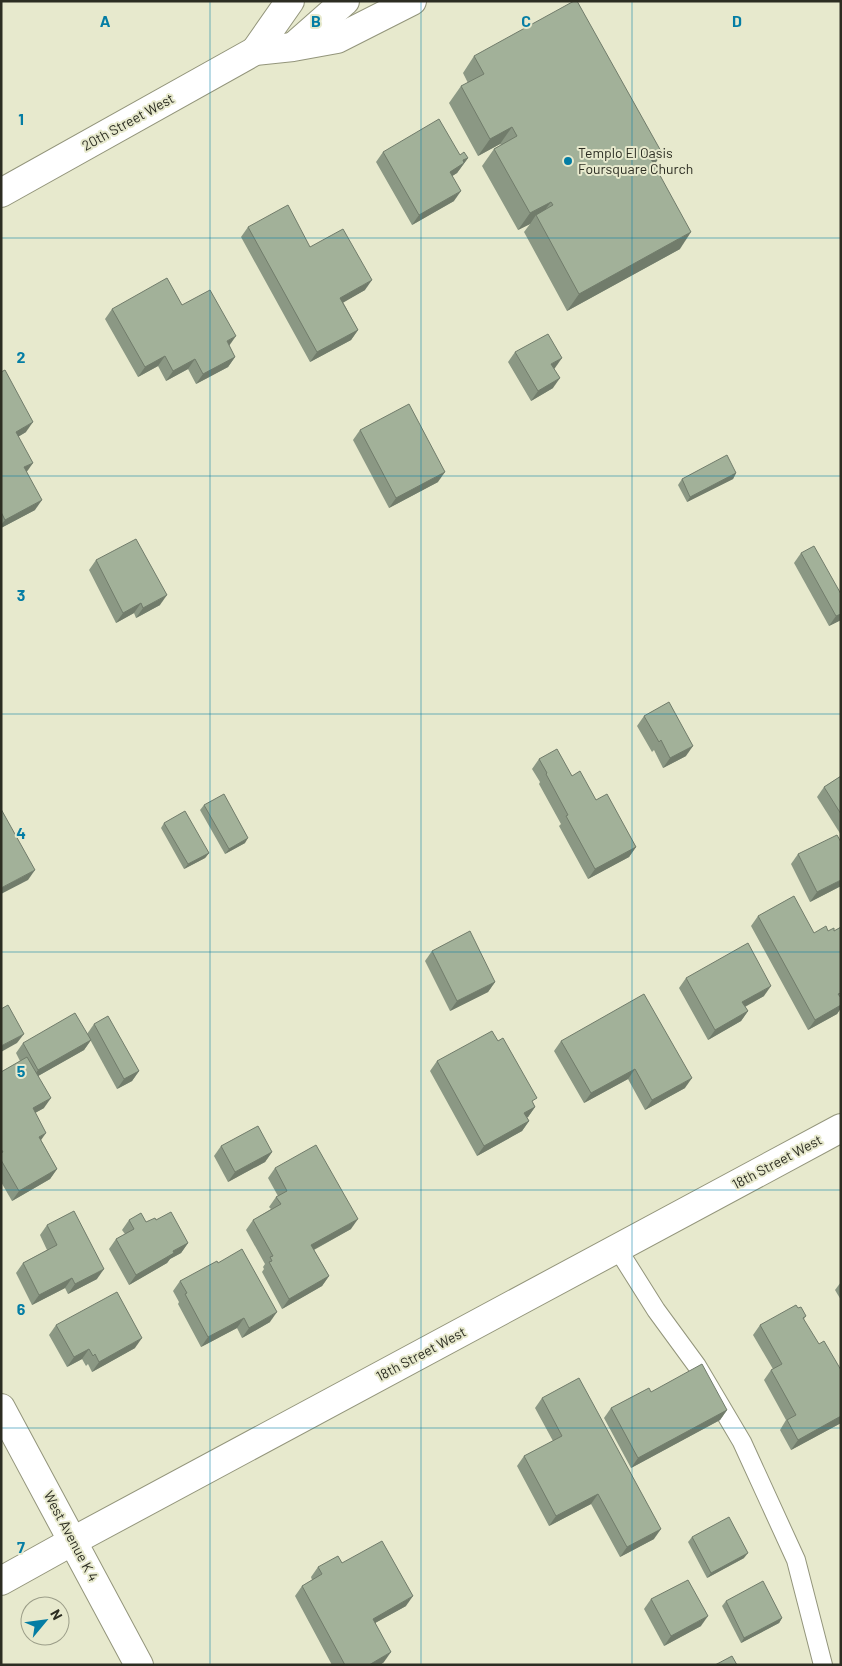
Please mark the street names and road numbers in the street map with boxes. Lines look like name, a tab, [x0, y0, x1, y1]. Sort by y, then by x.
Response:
street label: 20th Street West	[79, 89, 177, 154]
street label: 18th Street West	[729, 1131, 825, 1192]
street label: 18th Street West	[373, 1323, 469, 1384]
street label: West Avenue K 4	[40, 1488, 102, 1584]

